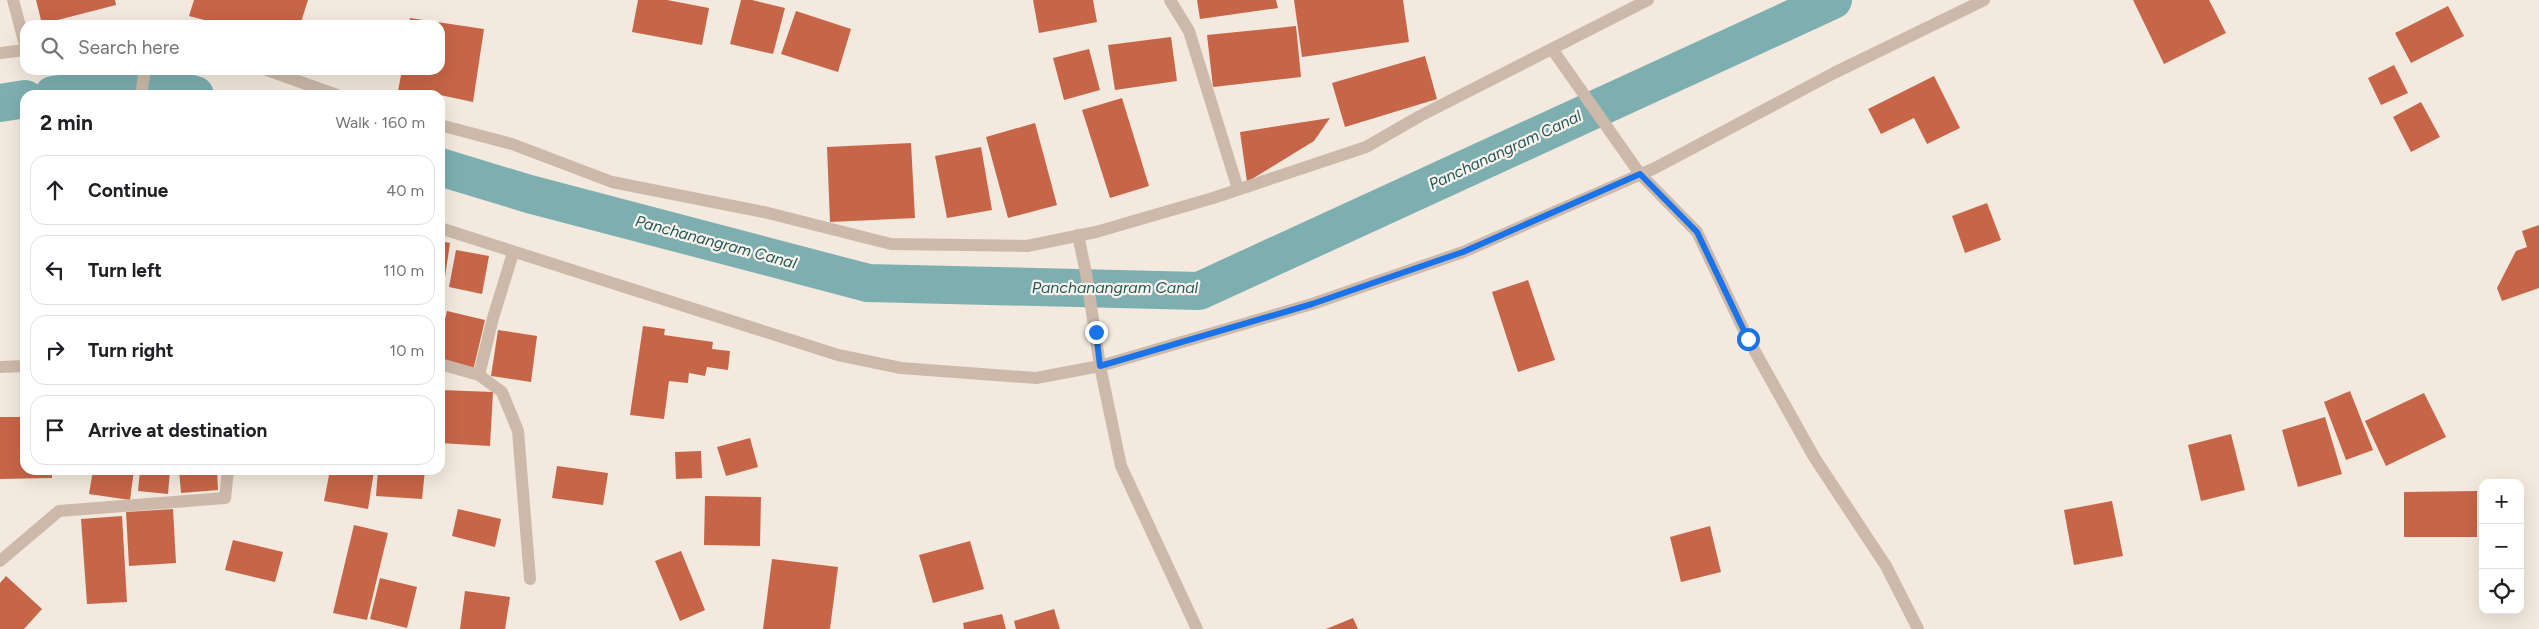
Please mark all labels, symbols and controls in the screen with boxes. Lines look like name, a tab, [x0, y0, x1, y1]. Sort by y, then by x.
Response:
search box	[20, 20, 445, 75]
icon: search	[38, 34, 66, 62]
text: Search here	[78, 36, 180, 59]
water label: Panchanangram Canal	[1426, 106, 1585, 194]
text: 2 min	[40, 110, 93, 135]
text: Walk · 160 m	[335, 113, 425, 132]
icon: ahead	[41, 176, 69, 204]
text: Continue	[88, 179, 168, 202]
text: 40 m	[386, 181, 424, 200]
water label: Panchanangram Canal	[633, 211, 799, 273]
icon: left	[41, 256, 69, 284]
text: Turn left	[88, 259, 162, 282]
text: 110 m	[383, 261, 424, 280]
water label: Panchanangram Canal	[1032, 278, 1199, 297]
route end	[1085, 321, 1108, 344]
route start	[1737, 328, 1760, 351]
icon: right	[41, 336, 69, 364]
text: Turn right	[88, 339, 174, 362]
text: 10 m	[390, 341, 424, 360]
icon: arrive	[41, 416, 69, 444]
text: Arrive at destination	[88, 419, 267, 442]
map controls	[2479, 479, 2524, 614]
button: +	[2479, 479, 2524, 524]
button: −	[2479, 524, 2524, 569]
button: locate	[2479, 569, 2524, 614]

